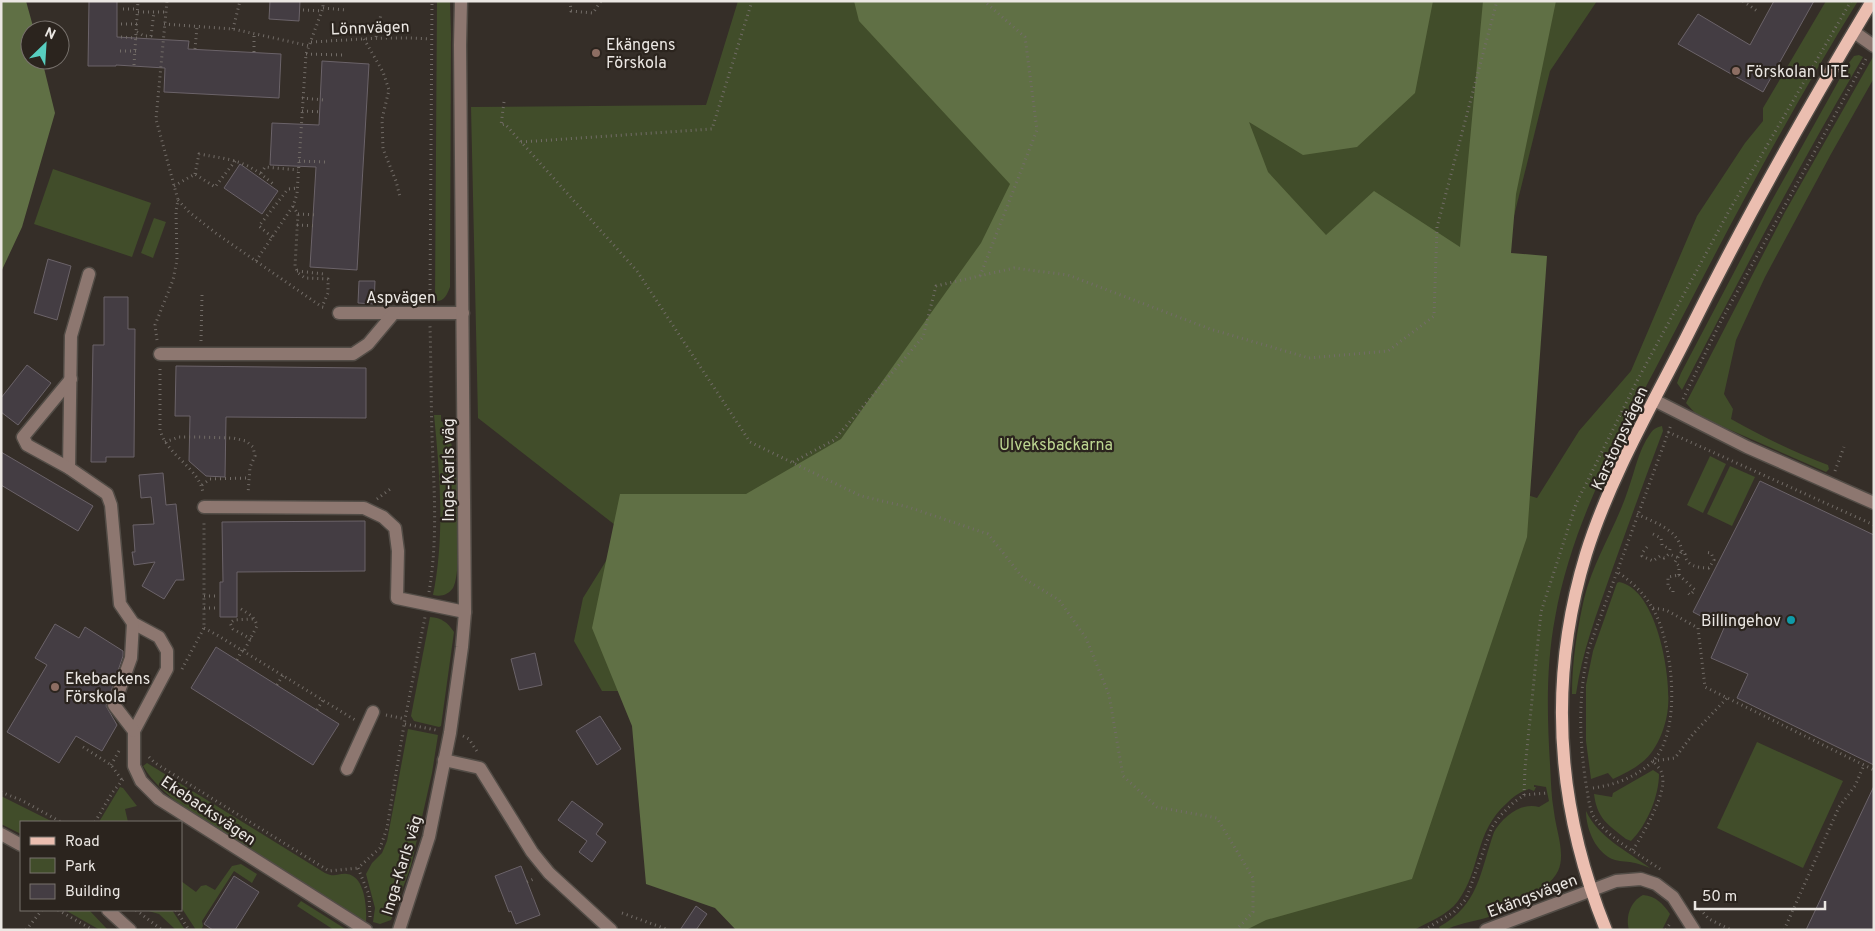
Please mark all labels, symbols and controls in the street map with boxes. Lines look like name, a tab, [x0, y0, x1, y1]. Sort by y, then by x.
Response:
street label: Lönnvägen	[330, 18, 410, 40]
north arrow	[20, 20, 70, 70]
text: N	[42, 25, 58, 44]
place label: Ekängens Förskola	[606, 36, 676, 74]
marker: Ekängens Förskola	[590, 47, 602, 59]
place label: Förskolan UTE	[1746, 63, 1849, 83]
marker: Förskolan UTE	[1730, 65, 1742, 77]
street label: Aspvägen	[366, 289, 436, 309]
street label: Karstorpsvägen	[1588, 384, 1654, 494]
street label: Inga-Karls väg	[440, 418, 460, 522]
park label: Ulveksbackarna	[999, 436, 1113, 456]
place label: Billingehov	[1701, 612, 1781, 632]
marker: Billingehov	[1785, 614, 1797, 626]
place label: Ekebackens Förskola	[65, 670, 150, 708]
marker: Ekebackens Förskola	[49, 681, 61, 693]
street label: Ekebacksvägen	[156, 772, 259, 851]
street label: Inga-Karls väg	[378, 813, 428, 918]
legend	[20, 821, 182, 911]
text: Road	[65, 833, 100, 852]
text: Park	[65, 858, 96, 877]
street label: Ekängsvägen	[1485, 871, 1580, 923]
scale bar	[1695, 878, 1825, 910]
text: Building	[65, 883, 120, 902]
text: 50 m	[1702, 888, 1737, 907]

